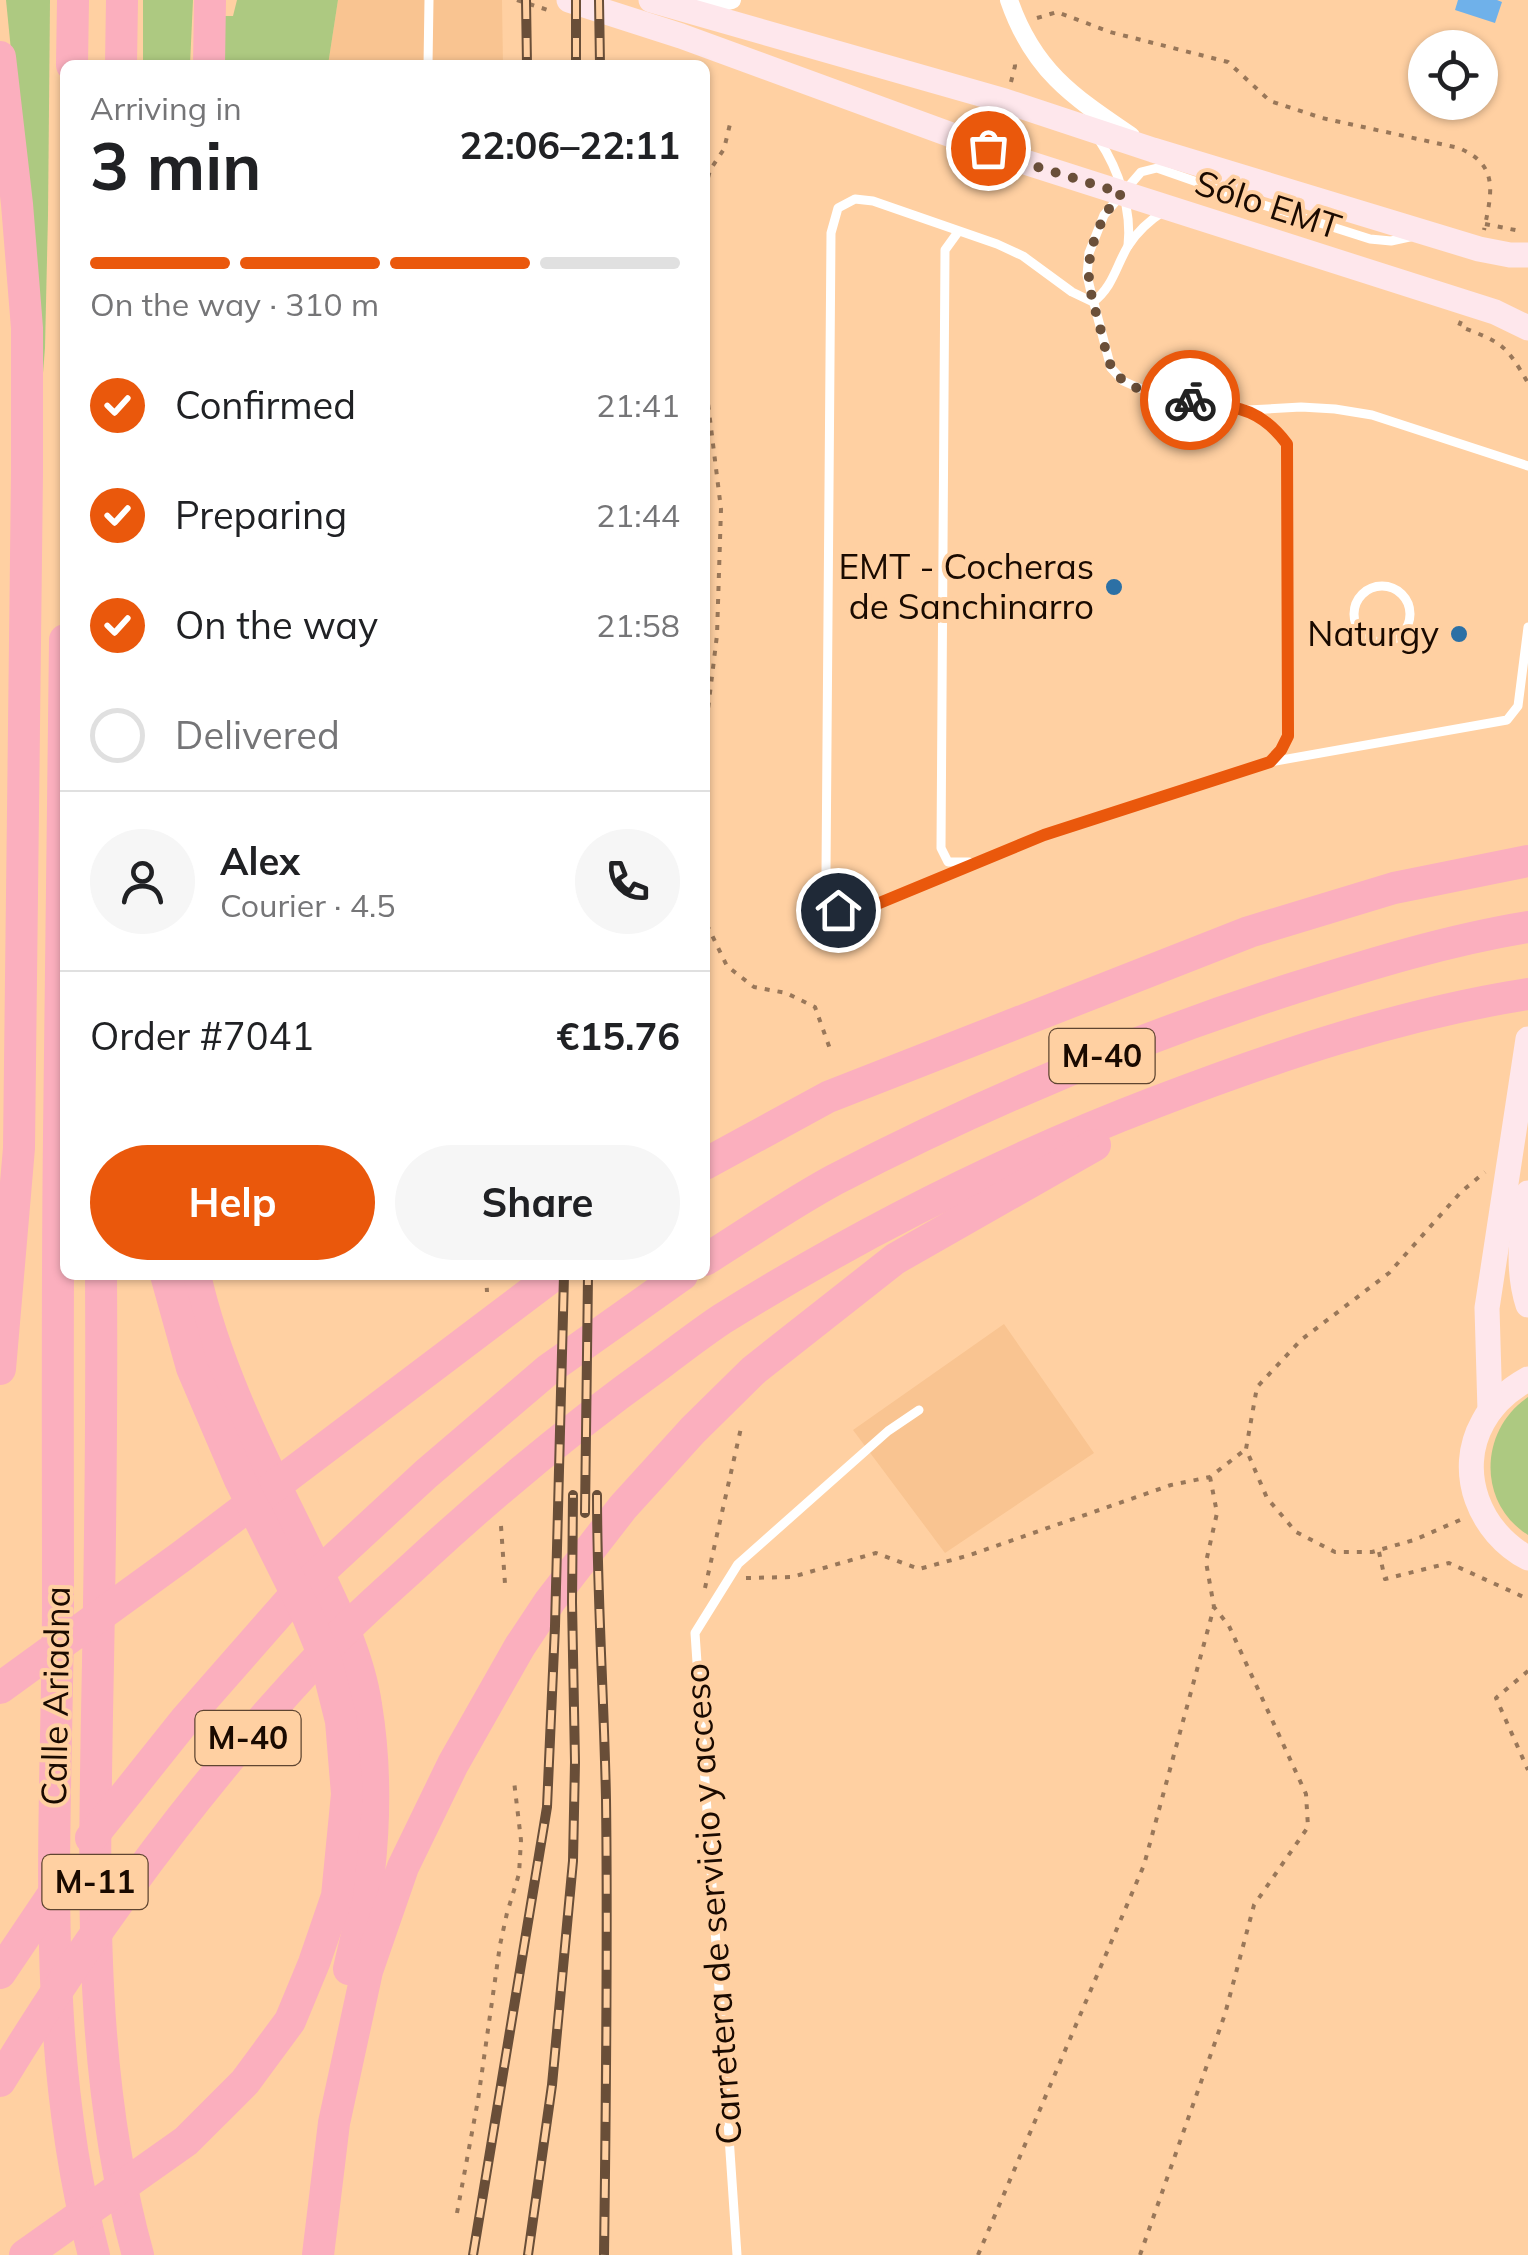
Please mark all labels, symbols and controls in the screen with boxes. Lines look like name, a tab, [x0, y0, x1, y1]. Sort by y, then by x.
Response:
map controls	[1408, 30, 1498, 120]
button: locate	[1408, 30, 1498, 120]
text: Arriving in	[90, 88, 242, 128]
pin	[946, 106, 1031, 191]
text: 22:06–22:11	[460, 121, 680, 169]
icon: bag	[961, 121, 1016, 176]
text: 3 min	[90, 125, 261, 206]
street label: Sólo EMT	[1190, 160, 1347, 248]
text: On the way · 310 m	[90, 284, 379, 324]
courier	[1140, 350, 1240, 450]
icon: bike	[1163, 373, 1218, 428]
icon: check	[90, 378, 145, 433]
text: Confirmed	[175, 381, 356, 429]
text: 21:41	[596, 385, 680, 425]
icon: check	[90, 488, 145, 543]
text: Preparing	[175, 491, 347, 539]
text: 21:44	[596, 495, 680, 535]
place label: EMT - Cocheras de Sanchinarro	[839, 544, 1094, 628]
marker: EMT - Cocheras de Sanchinarro	[1103, 576, 1125, 598]
icon: check	[90, 598, 145, 653]
text: On the way	[175, 601, 378, 649]
text: 21:58	[596, 605, 680, 645]
place label: Naturgy	[1307, 611, 1439, 655]
marker: Naturgy	[1448, 623, 1470, 645]
text: Delivered	[175, 711, 340, 759]
button: person	[90, 829, 195, 934]
button: phone	[575, 829, 680, 934]
text: Alex	[220, 837, 300, 885]
pin	[796, 868, 881, 953]
icon: home	[811, 883, 866, 938]
text: Courier · 4.5	[220, 885, 396, 925]
text: Order #7041	[90, 1012, 314, 1060]
text: €15.76	[557, 1012, 680, 1060]
road number: M-40	[1050, 1029, 1154, 1083]
button: Help	[90, 1145, 375, 1260]
button: Share	[395, 1145, 680, 1260]
street label: Calle Ariadna	[31, 1586, 79, 1806]
street label: Carretera de servicio y acceso	[673, 1662, 751, 2146]
road number: M-40	[196, 1711, 300, 1765]
road number: M-11	[42, 1855, 148, 1909]

